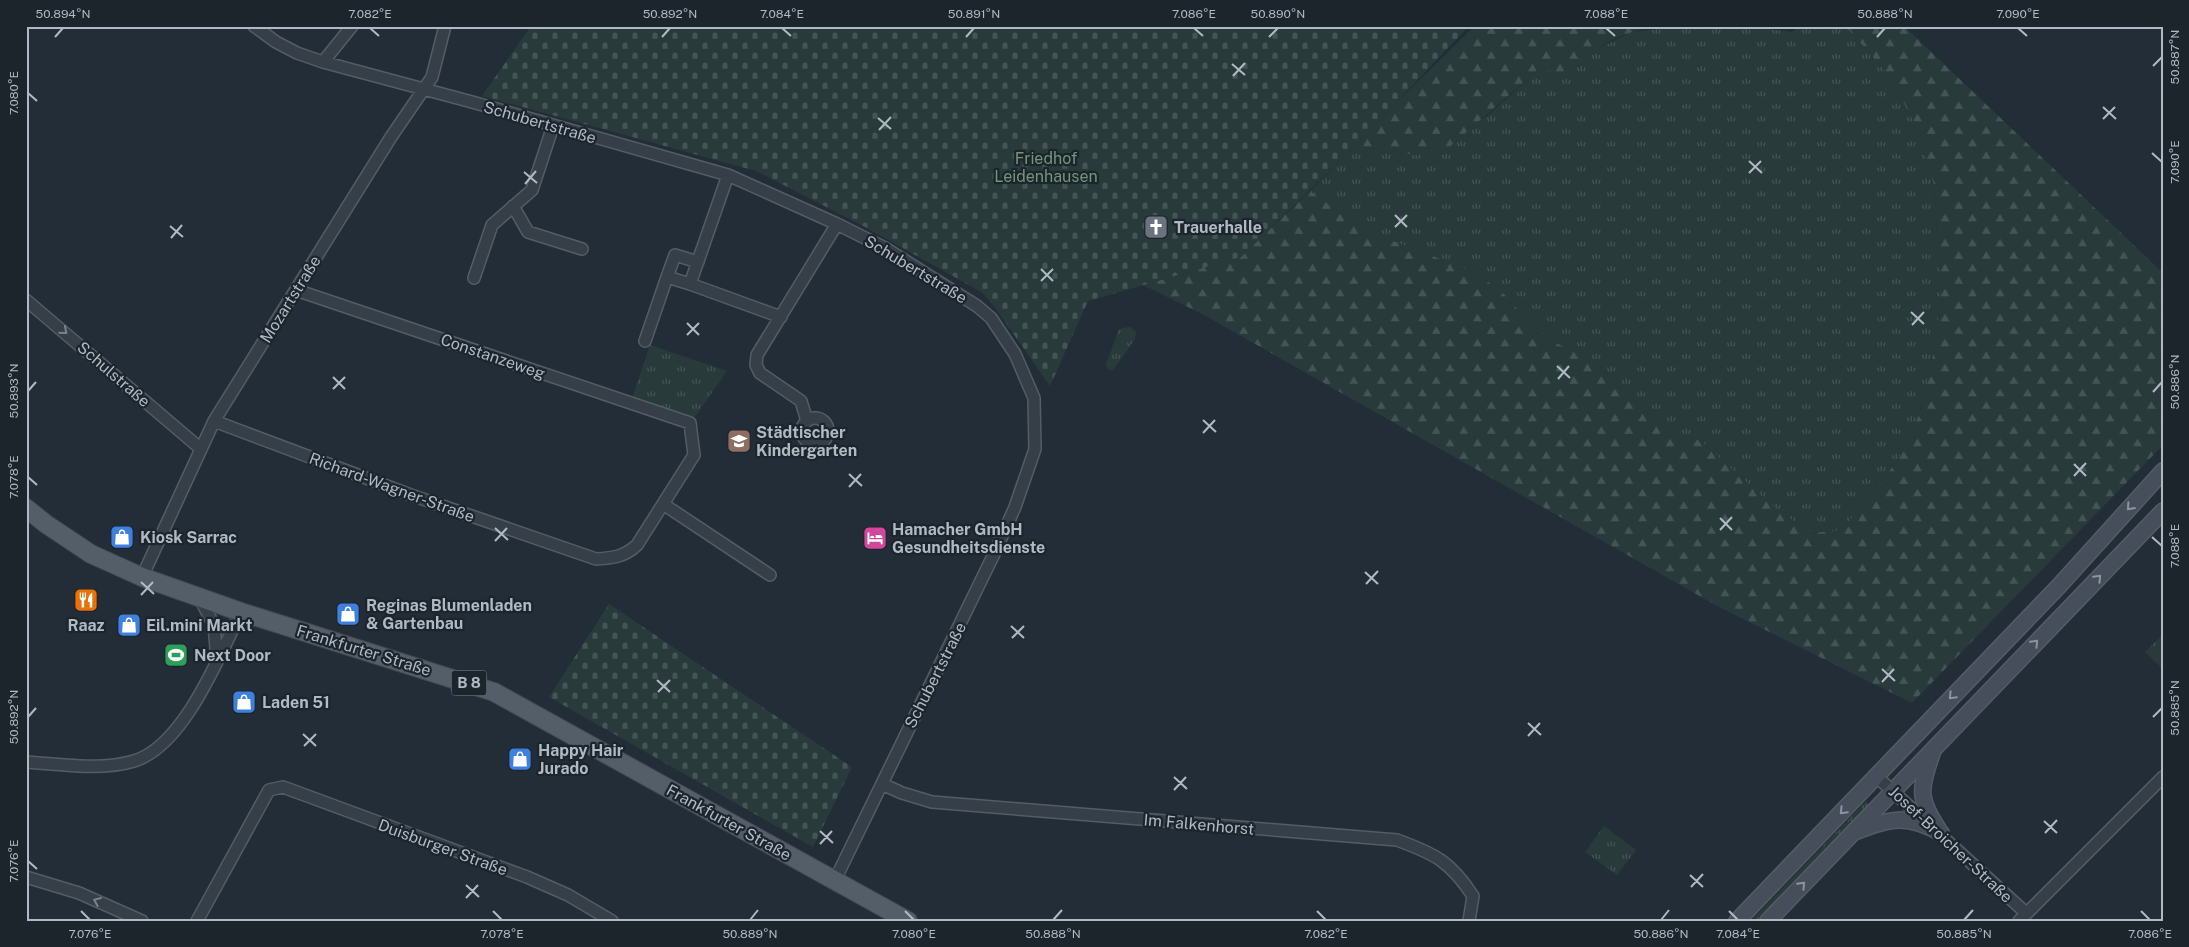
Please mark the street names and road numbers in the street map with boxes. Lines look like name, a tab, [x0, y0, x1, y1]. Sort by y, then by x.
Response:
street label: Schubertstraße	[481, 97, 598, 148]
street label: Schubertstraße	[861, 231, 970, 307]
street label: Mozartstraße	[256, 252, 325, 346]
street label: Constanzeweg	[438, 330, 548, 383]
street label: Schulstraße	[73, 338, 154, 411]
street label: Richard-Wagner-Straße	[307, 449, 477, 526]
street label: Schubertstraße	[901, 619, 970, 731]
street label: Frankfurter Straße	[294, 621, 433, 680]
road number: B 8	[452, 670, 486, 696]
street label: Frankfurter Straße	[663, 780, 794, 865]
street label: Josef-Broicher-Straße	[1885, 782, 2016, 907]
street label: Im Falkenhorst	[1143, 810, 1255, 839]
street label: Duisburger Straße	[376, 815, 510, 880]

